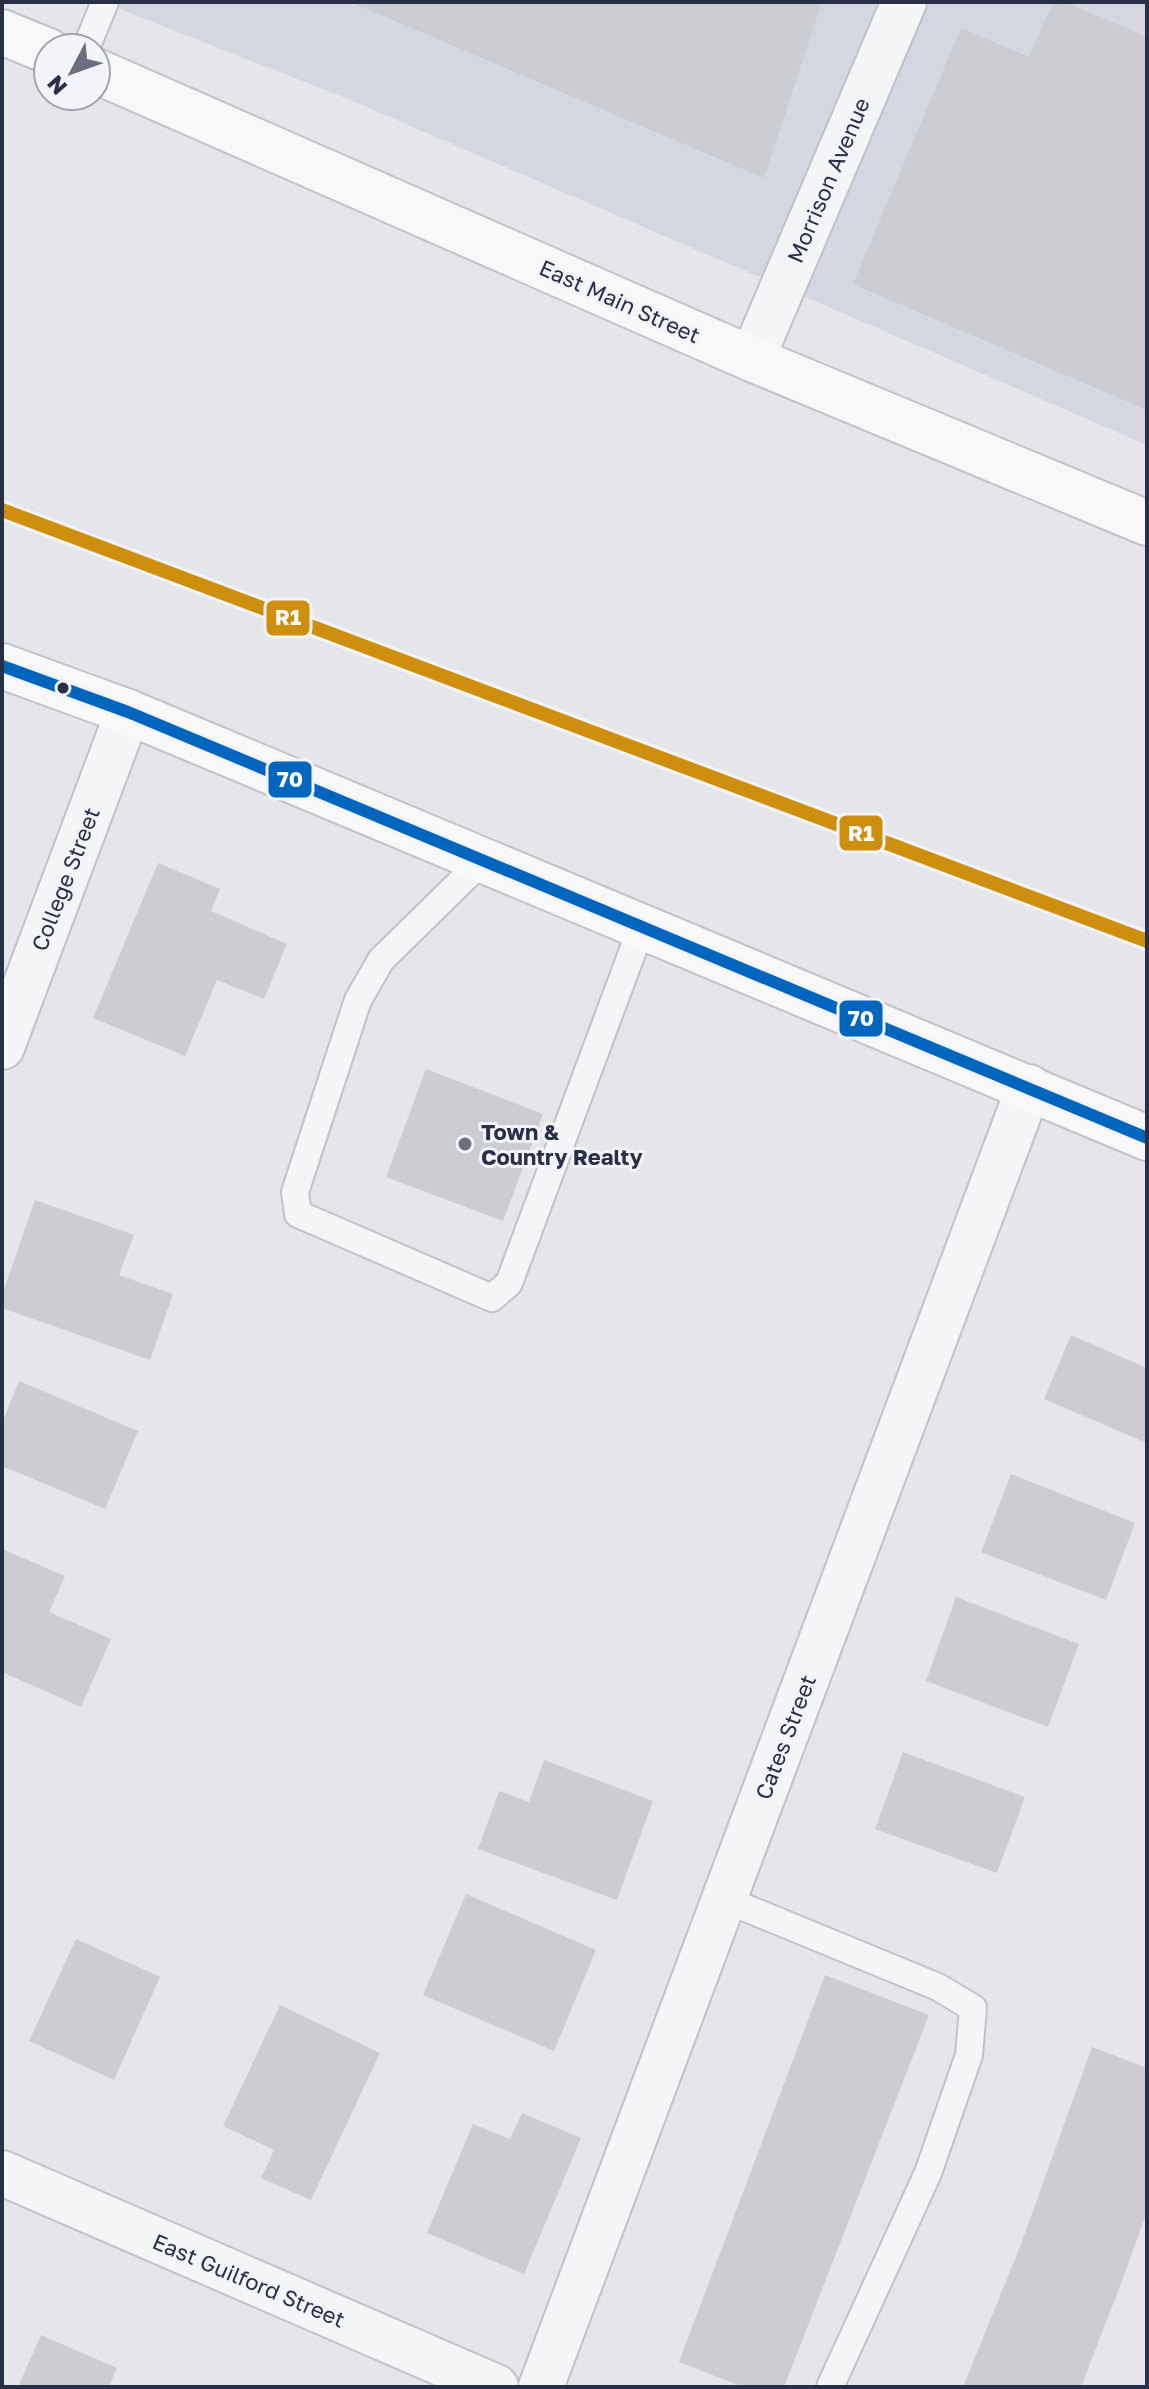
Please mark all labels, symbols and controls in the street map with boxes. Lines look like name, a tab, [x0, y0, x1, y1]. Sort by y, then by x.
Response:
north arrow	[32, 32, 112, 112]
text: N	[41, 70, 72, 101]
street label: Morrison Avenue	[781, 93, 875, 267]
street label: East Main Street	[535, 253, 705, 349]
line badge: R1	[265, 599, 311, 637]
text: R1	[275, 603, 301, 630]
unlabelled marker	[55, 680, 71, 696]
line badge: 70	[267, 760, 313, 799]
text: 70	[277, 765, 303, 792]
street label: College Street	[25, 803, 105, 955]
line badge: R1	[838, 814, 884, 852]
text: R1	[848, 819, 874, 846]
line badge: 70	[838, 999, 884, 1038]
text: 70	[848, 1004, 874, 1031]
place label: Town & Country Realty	[481, 1118, 643, 1170]
marker: Town & Country Realty	[456, 1135, 474, 1153]
street label: Cates Street	[749, 1671, 821, 1803]
street label: East Guilford Street	[149, 2227, 349, 2333]

